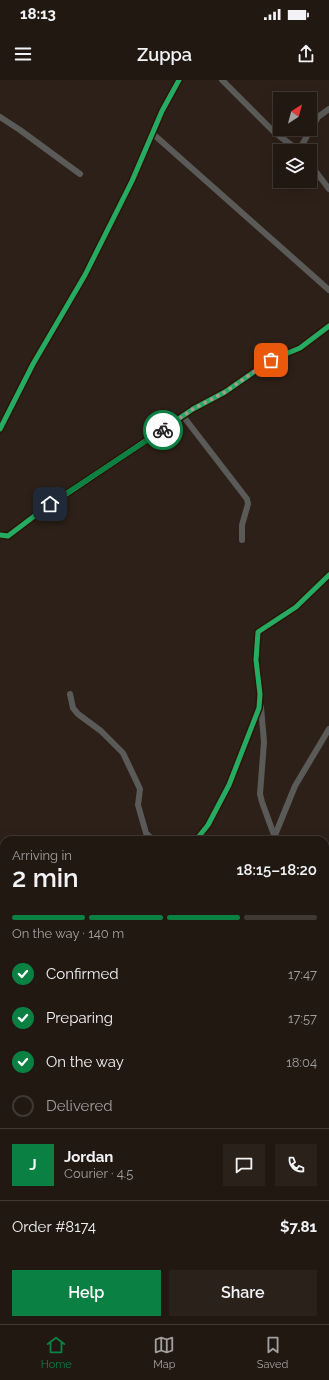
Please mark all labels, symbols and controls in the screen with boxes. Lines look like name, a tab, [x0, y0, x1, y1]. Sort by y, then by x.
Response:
text: 18:13	[20, 5, 56, 23]
icon: menu	[12, 43, 34, 65]
icon: share	[295, 43, 317, 65]
text: Zuppa	[137, 44, 192, 65]
north arrow	[273, 92, 317, 136]
map controls	[273, 92, 317, 188]
button: layers	[273, 144, 317, 188]
pin	[254, 343, 288, 377]
icon: bag	[260, 349, 282, 371]
courier	[143, 410, 183, 450]
icon: bike	[152, 419, 174, 441]
pin	[33, 487, 67, 521]
icon: home	[39, 493, 61, 515]
text: Arriving in	[12, 848, 72, 863]
text: 18:15–18:20	[236, 861, 317, 879]
text: 2 min	[12, 863, 79, 893]
text: On the way · 140 m	[12, 926, 124, 941]
icon: check	[12, 963, 34, 985]
text: Confirmed	[46, 965, 119, 983]
text: 17:47	[288, 967, 317, 982]
icon: check	[12, 1007, 34, 1029]
text: Preparing	[46, 1009, 113, 1027]
text: 17:57	[288, 1011, 317, 1026]
icon: check	[12, 1051, 34, 1073]
text: On the way	[46, 1053, 124, 1071]
text: 18:04	[286, 1055, 317, 1070]
text: Delivered	[46, 1097, 113, 1115]
button: chat	[223, 1144, 265, 1186]
button: phone	[275, 1144, 317, 1186]
text: Jordan	[64, 1148, 113, 1166]
text: J	[29, 1156, 37, 1174]
text: Courier · 4.5	[64, 1166, 133, 1181]
text: Order #8174	[12, 1218, 96, 1236]
text: $7.81	[280, 1218, 317, 1236]
button: Help	[12, 1270, 161, 1316]
button: Share	[169, 1270, 317, 1316]
tab: Home	[41, 1334, 72, 1371]
tab: Map	[153, 1334, 176, 1371]
tab: Saved	[257, 1334, 288, 1371]

